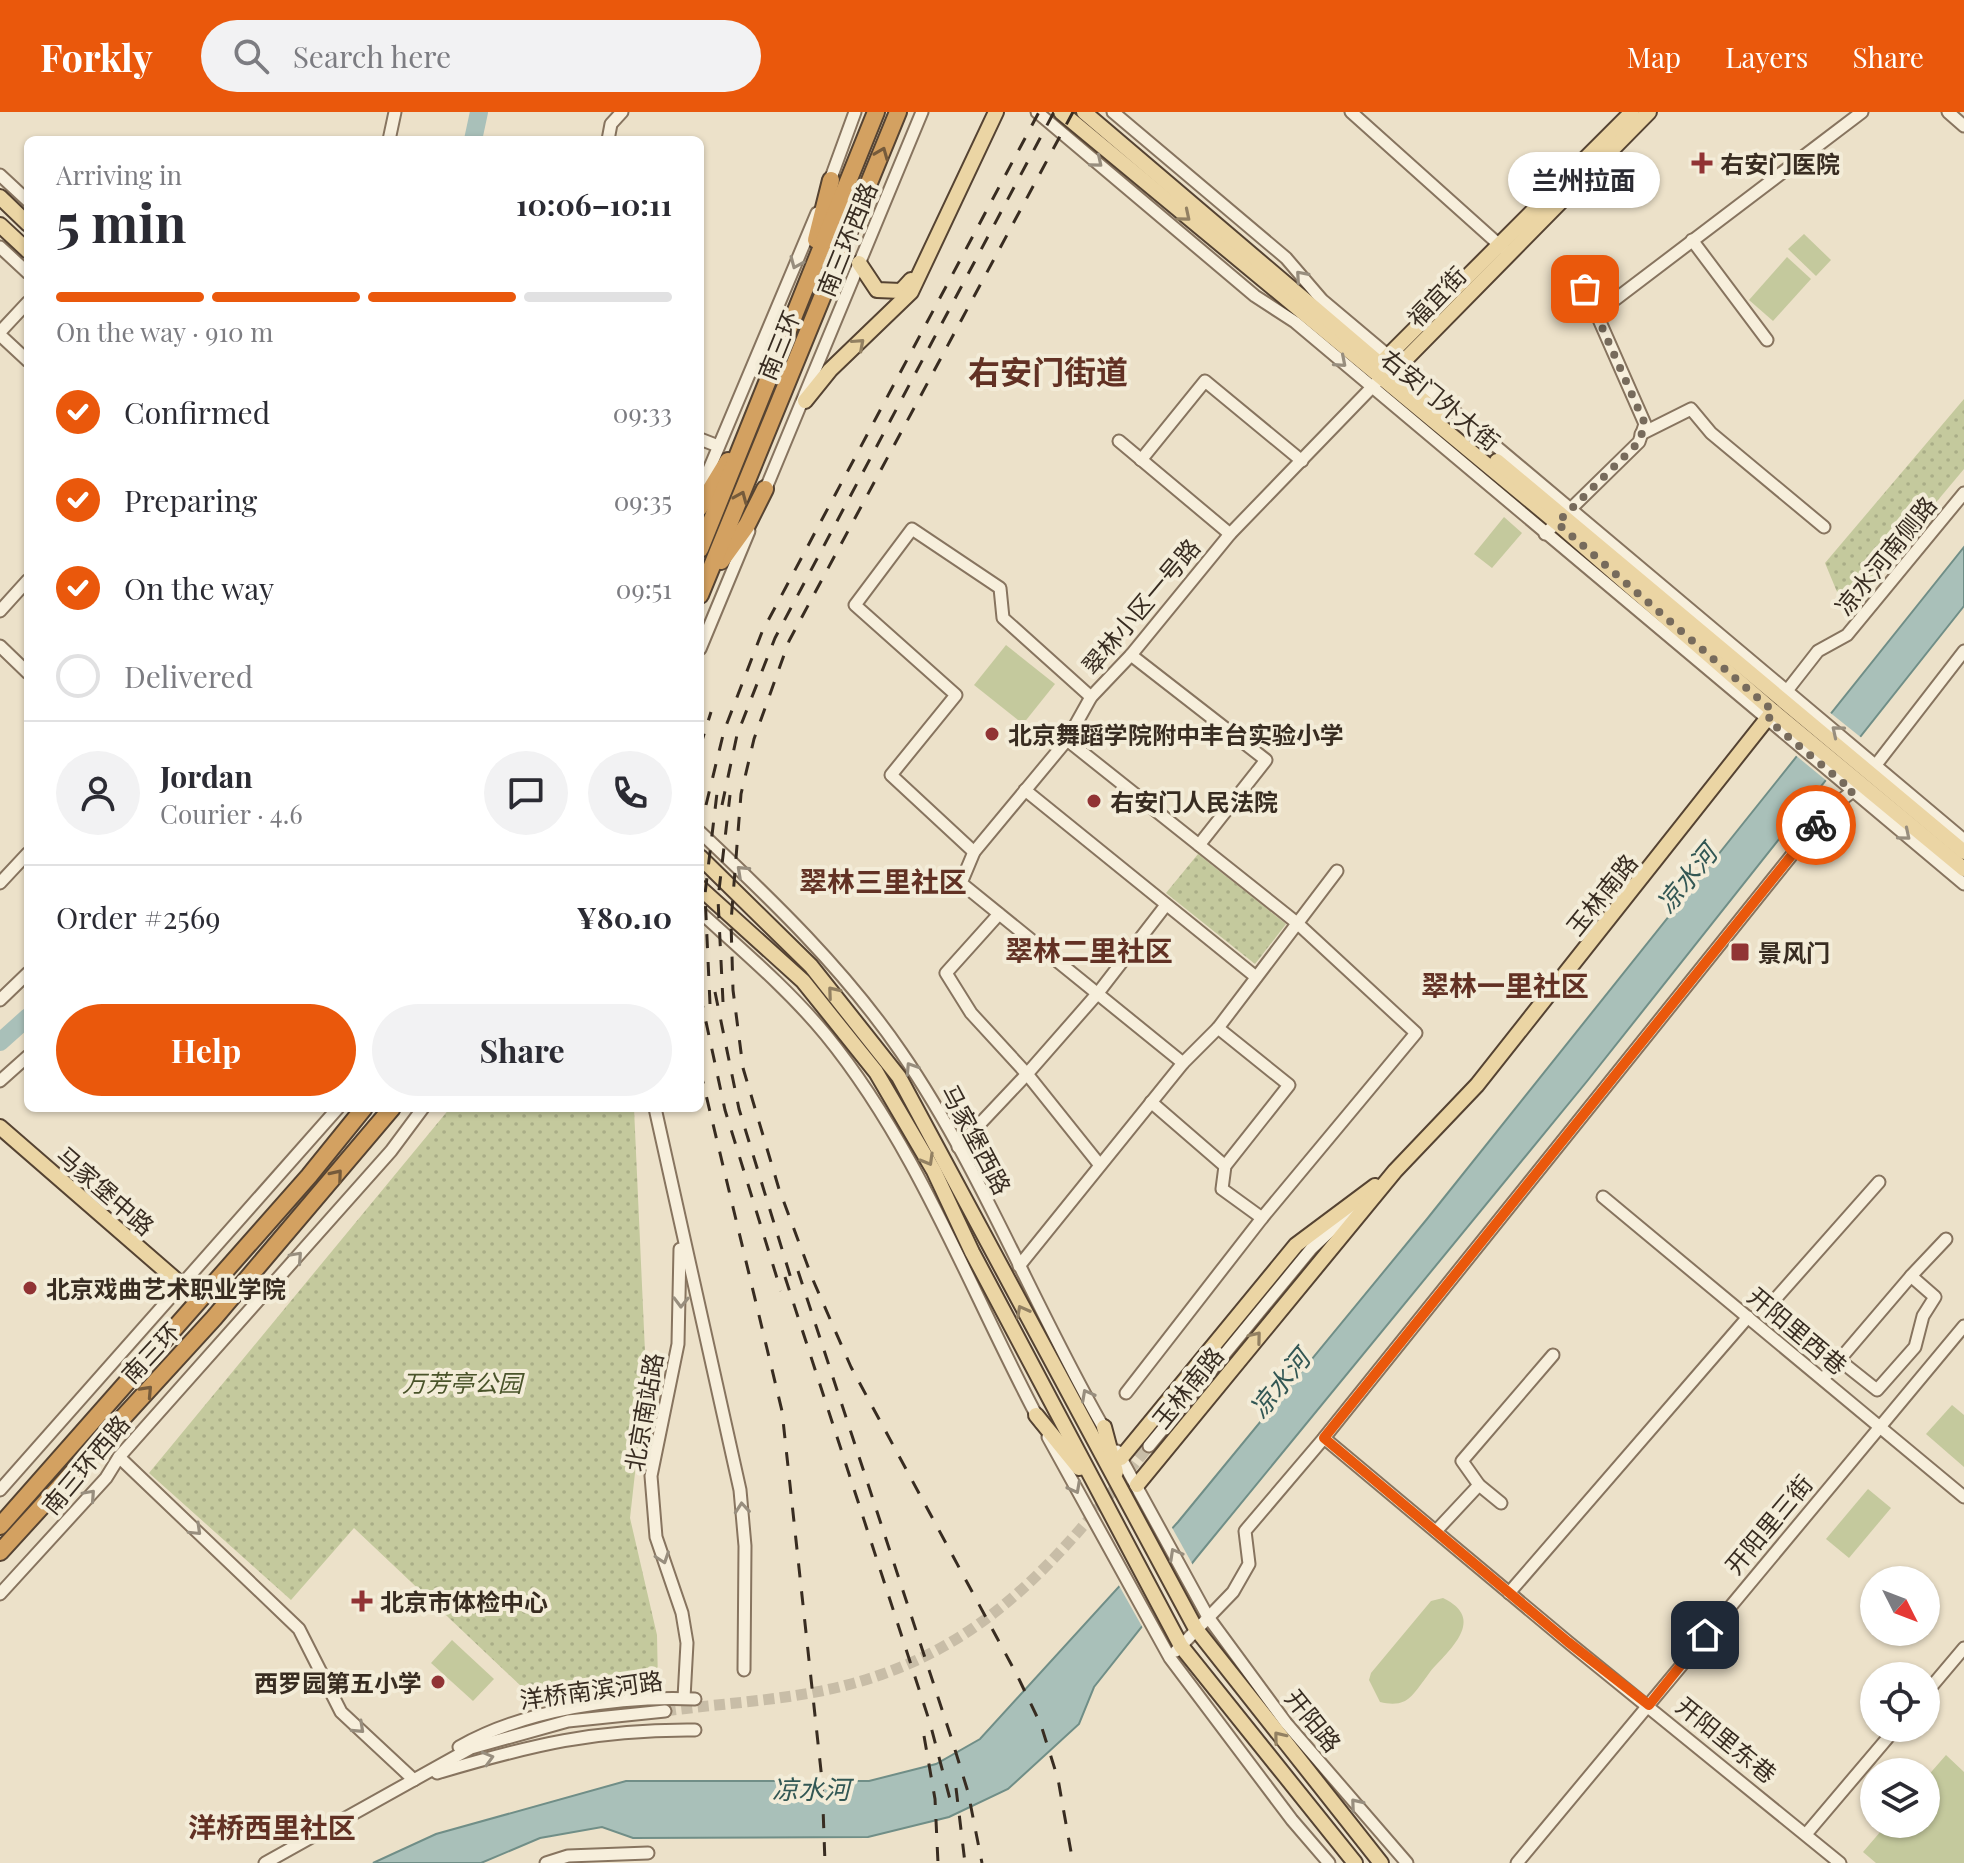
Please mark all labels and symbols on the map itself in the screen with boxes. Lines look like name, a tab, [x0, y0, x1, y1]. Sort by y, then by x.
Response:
one-way arrow	[872, 147, 888, 161]
place label: 右安门医院	[1720, 147, 1840, 179]
one-way arrow	[1087, 152, 1102, 167]
marker: 右安门医院	[1691, 152, 1713, 174]
callout: 兰州拉面	[1509, 153, 1661, 209]
street label: 南三环西路	[809, 177, 883, 301]
one-way arrow	[1176, 206, 1190, 221]
one-way arrow	[789, 254, 805, 269]
pin	[1551, 255, 1619, 323]
street label: 福宜街	[1399, 259, 1473, 333]
one-way arrow	[1296, 270, 1311, 285]
street label: 南三环	[750, 306, 806, 384]
one-way arrow	[849, 340, 864, 354]
street label: 右安门外大街	[1375, 341, 1507, 457]
district label: 右安门街道	[968, 349, 1128, 392]
one-way arrow	[1332, 352, 1347, 367]
street label: 凉水河南侧路	[1827, 489, 1943, 621]
one-way arrow	[731, 491, 748, 505]
street label: 翠林小区一号路	[1074, 531, 1206, 681]
place label: 北京舞蹈学院附中丰台实验小学	[1008, 718, 1344, 750]
marker: 北京舞蹈学院附中丰台实验小学	[983, 725, 1001, 743]
one-way arrow	[1832, 726, 1846, 741]
place label: 右安门人民法院	[1110, 785, 1278, 817]
courier	[1776, 785, 1856, 865]
marker: 右安门人民法院	[1085, 792, 1103, 810]
one-way arrow	[1896, 825, 1910, 840]
water label: 凉水河	[1648, 833, 1727, 919]
street label: 玉林南路	[1558, 847, 1644, 941]
district label: 翠林三里社区	[799, 862, 967, 899]
one-way arrow	[737, 866, 751, 881]
district label: 翠林二里社区	[1005, 931, 1173, 968]
place label: 景风门	[1758, 936, 1830, 968]
marker: 景风门	[1729, 941, 1751, 963]
district label: 翠林一里社区	[1421, 966, 1589, 1003]
one-way arrow	[828, 987, 843, 1001]
one-way arrow	[906, 1062, 921, 1076]
street label: 马家堡西路	[935, 1079, 1019, 1199]
street label: 马家堡中路	[50, 1139, 162, 1241]
one-way arrow	[918, 1151, 934, 1166]
one-way arrow	[327, 1169, 342, 1184]
one-way arrow	[288, 1251, 302, 1266]
place label: 北京戏曲艺术职业学院	[46, 1272, 286, 1304]
marker: 北京戏曲艺术职业学院	[21, 1279, 39, 1297]
street label: 开阳里西巷	[1742, 1279, 1854, 1381]
one-way arrow	[672, 1296, 689, 1309]
one-way arrow	[1017, 1305, 1032, 1319]
street label: 南三环	[114, 1315, 186, 1389]
one-way arrow	[1246, 1331, 1261, 1346]
water label: 凉水河	[1241, 1338, 1320, 1424]
street label: 玉林南路	[1144, 1340, 1230, 1434]
street label: 北京南站路	[617, 1350, 669, 1474]
park label: 万芳亭公园	[402, 1366, 525, 1398]
one-way arrow	[137, 1386, 152, 1400]
one-way arrow	[1081, 1389, 1096, 1404]
street label: 南三环西路	[34, 1408, 136, 1520]
street label: 开阳里三街	[1717, 1468, 1819, 1580]
one-way arrow	[1065, 1479, 1081, 1494]
one-way arrow	[81, 1490, 95, 1505]
one-way arrow	[733, 1501, 750, 1514]
one-way arrow	[187, 1521, 201, 1536]
one-way arrow	[1169, 1548, 1185, 1563]
one-way arrow	[654, 1550, 670, 1564]
north arrow	[1860, 1566, 1940, 1646]
place label: 北京市体检中心	[380, 1585, 548, 1617]
marker: 北京市体检中心	[351, 1590, 373, 1612]
pin	[1671, 1601, 1739, 1669]
street label: 洋桥南滨河路	[517, 1663, 665, 1715]
place label: 西罗园第五小学	[254, 1666, 422, 1698]
marker: 西罗园第五小学	[429, 1673, 447, 1691]
street label: 开阳路	[1279, 1682, 1349, 1758]
street label: 开阳里东巷	[1670, 1689, 1784, 1789]
one-way arrow	[349, 1719, 364, 1733]
one-way arrow	[1274, 1731, 1288, 1746]
one-way arrow	[481, 1751, 495, 1767]
water label: 凉水河	[772, 1771, 855, 1806]
one-way arrow	[1351, 1799, 1366, 1814]
district label: 洋桥西里社区	[188, 1808, 356, 1845]

